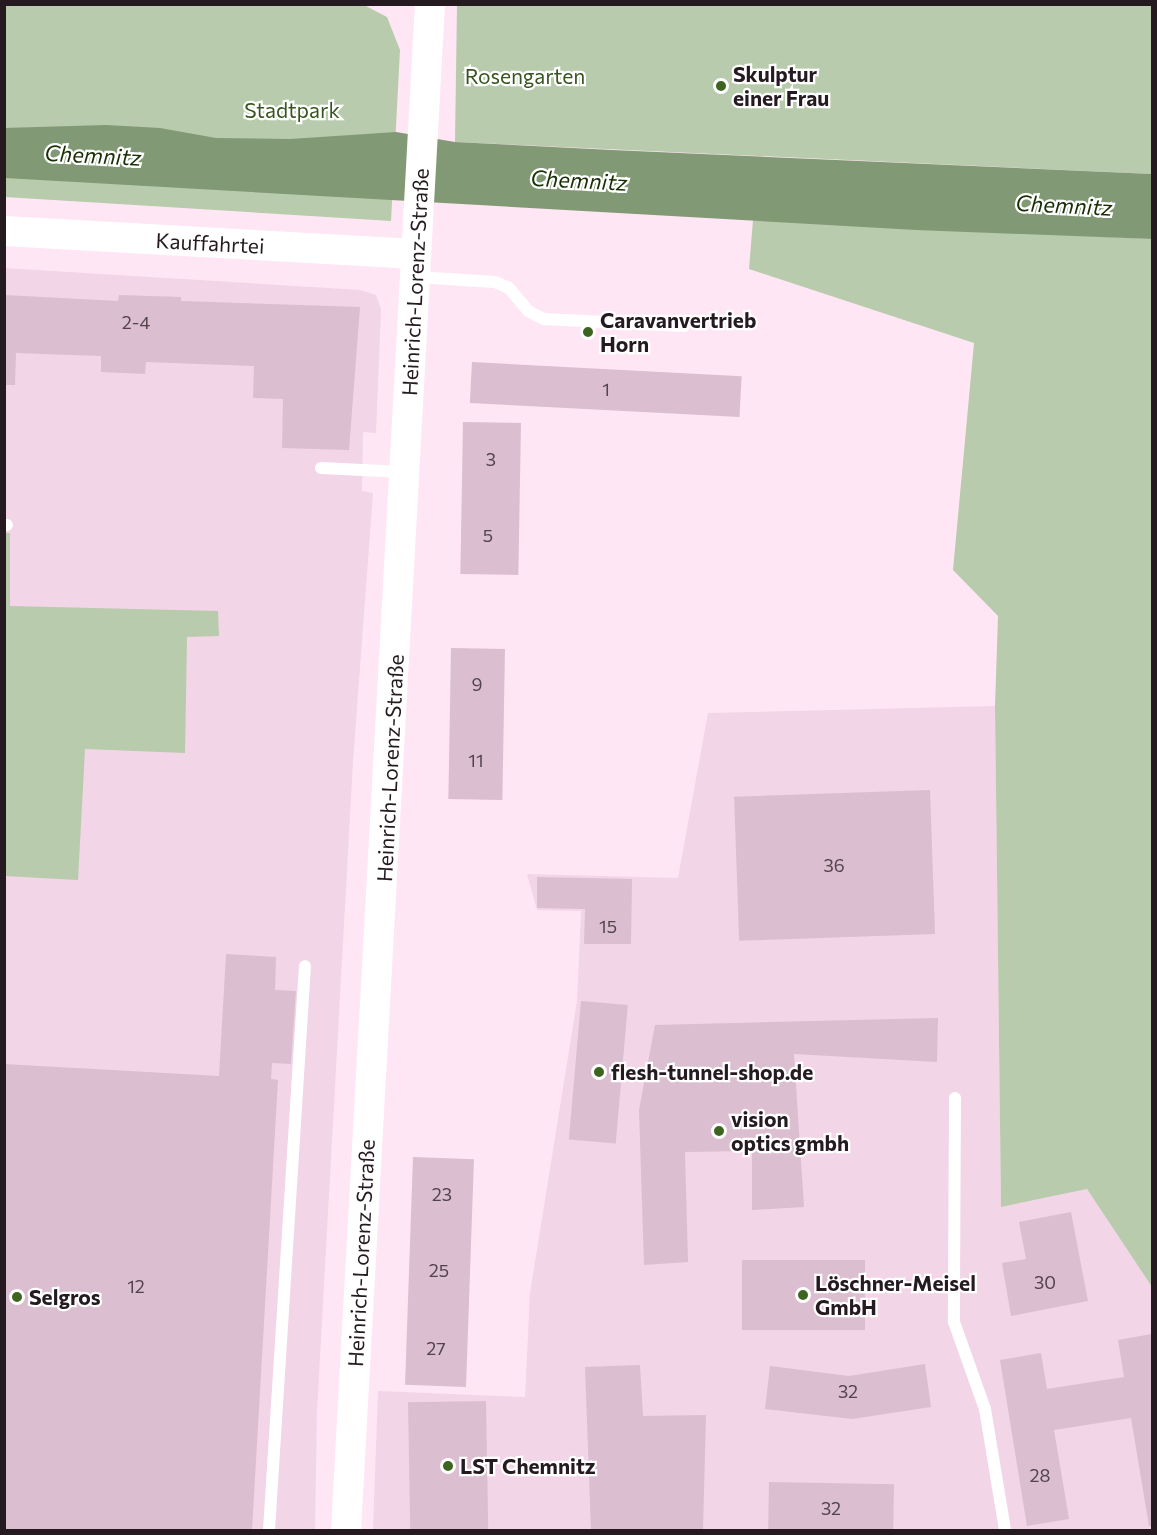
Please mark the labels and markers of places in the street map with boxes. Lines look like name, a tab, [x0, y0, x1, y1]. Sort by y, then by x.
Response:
place label: Skulptur einer Frau	[733, 61, 829, 111]
marker: Skulptur einer Frau	[714, 79, 728, 93]
place label: Caravanvertrieb Horn	[600, 307, 756, 357]
marker: Caravanvertrieb Horn	[581, 325, 595, 339]
place label: flesh-tunnel-shop.de	[611, 1059, 813, 1085]
marker: flesh-tunnel-shop.de	[592, 1065, 606, 1079]
place label: vision optics gmbh	[731, 1106, 849, 1156]
marker: vision optics gmbh	[712, 1124, 726, 1138]
place label: Löschner-Meisel GmbH	[815, 1270, 976, 1320]
place label: Selgros	[29, 1284, 100, 1310]
marker: Löschner-Meisel GmbH	[796, 1288, 810, 1302]
marker: Selgros	[10, 1290, 24, 1304]
place label: LST Chemnitz	[460, 1453, 596, 1479]
marker: LST Chemnitz	[441, 1459, 455, 1473]

